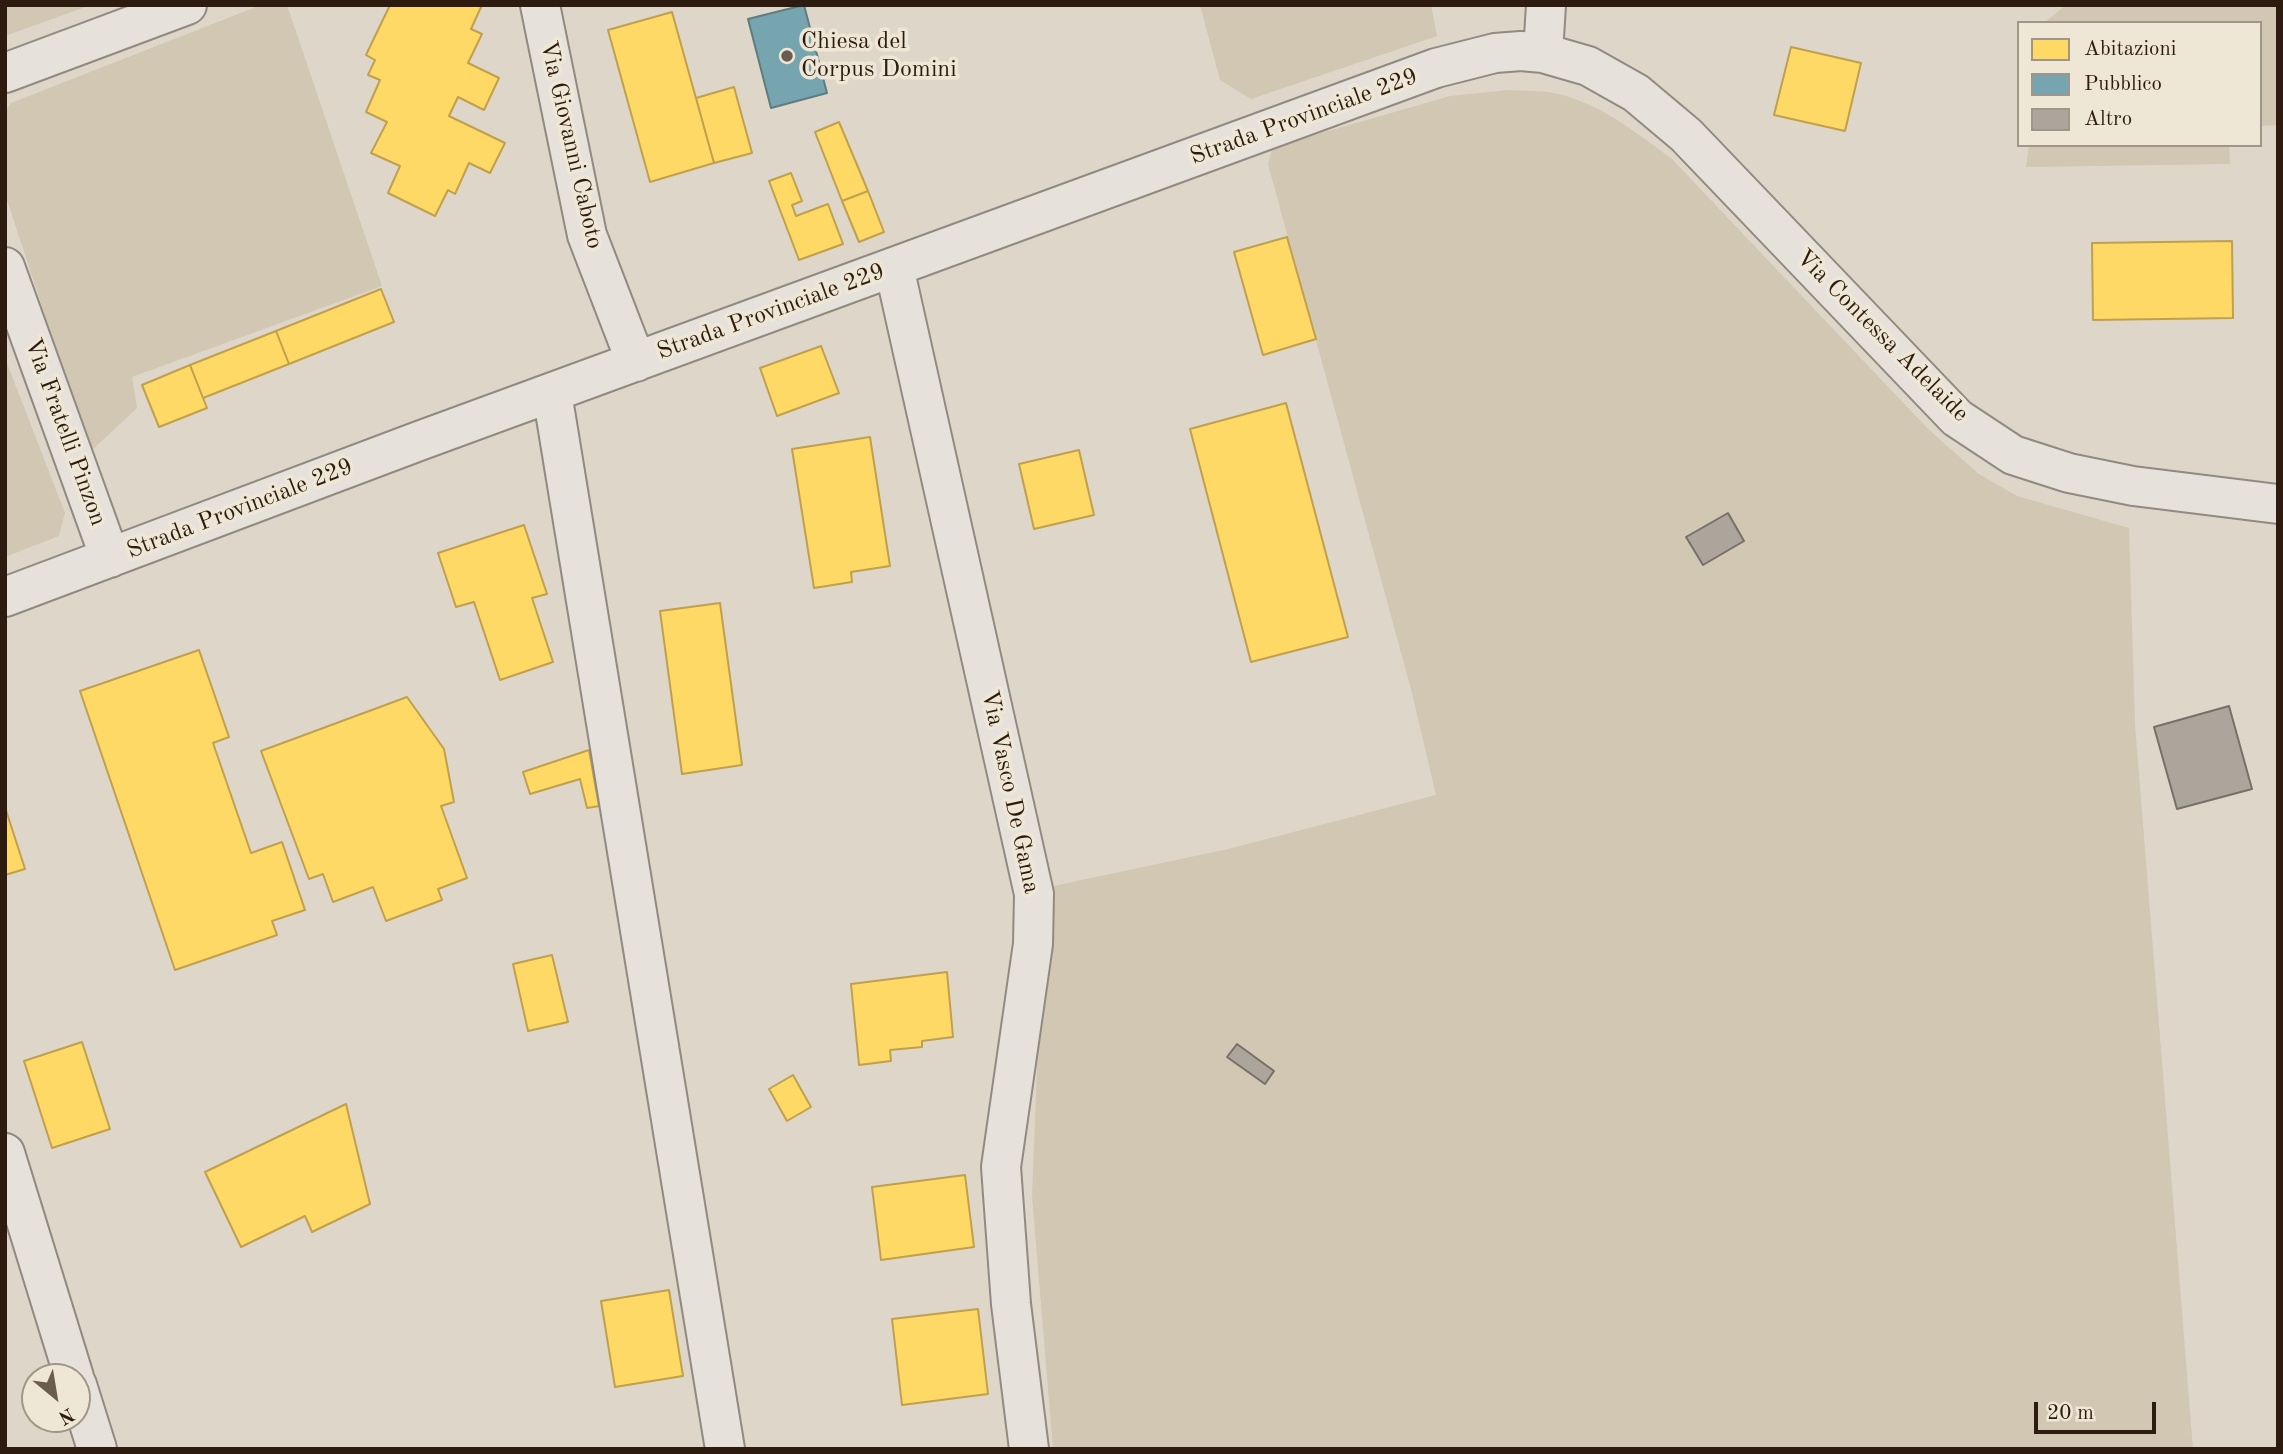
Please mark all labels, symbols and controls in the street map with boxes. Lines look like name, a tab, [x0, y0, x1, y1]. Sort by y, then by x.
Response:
legend	[2017, 21, 2262, 147]
place label: Chiesa del Corpus Domini	[801, 28, 957, 84]
street label: Via Giovanni Caboto	[533, 38, 609, 252]
text: Abitazioni	[2084, 39, 2177, 60]
marker: Chiesa del Corpus Domini	[779, 48, 795, 64]
street label: Strada Provinciale 229	[1186, 62, 1422, 172]
text: Pubblico	[2084, 74, 2162, 95]
text: Altro	[2084, 109, 2132, 130]
street label: Via Contessa Adelaide	[1790, 244, 1974, 428]
street label: Strada Provinciale 229	[653, 257, 889, 367]
street label: Via Fratelli Pinzon	[18, 334, 112, 530]
street label: Strada Provinciale 229	[123, 453, 357, 565]
street label: Via Vasco De Gama	[974, 688, 1046, 896]
north arrow	[21, 1363, 91, 1433]
scale bar	[2038, 1388, 2160, 1432]
text: N	[55, 1403, 77, 1427]
text: 20 m	[2047, 1403, 2094, 1424]

